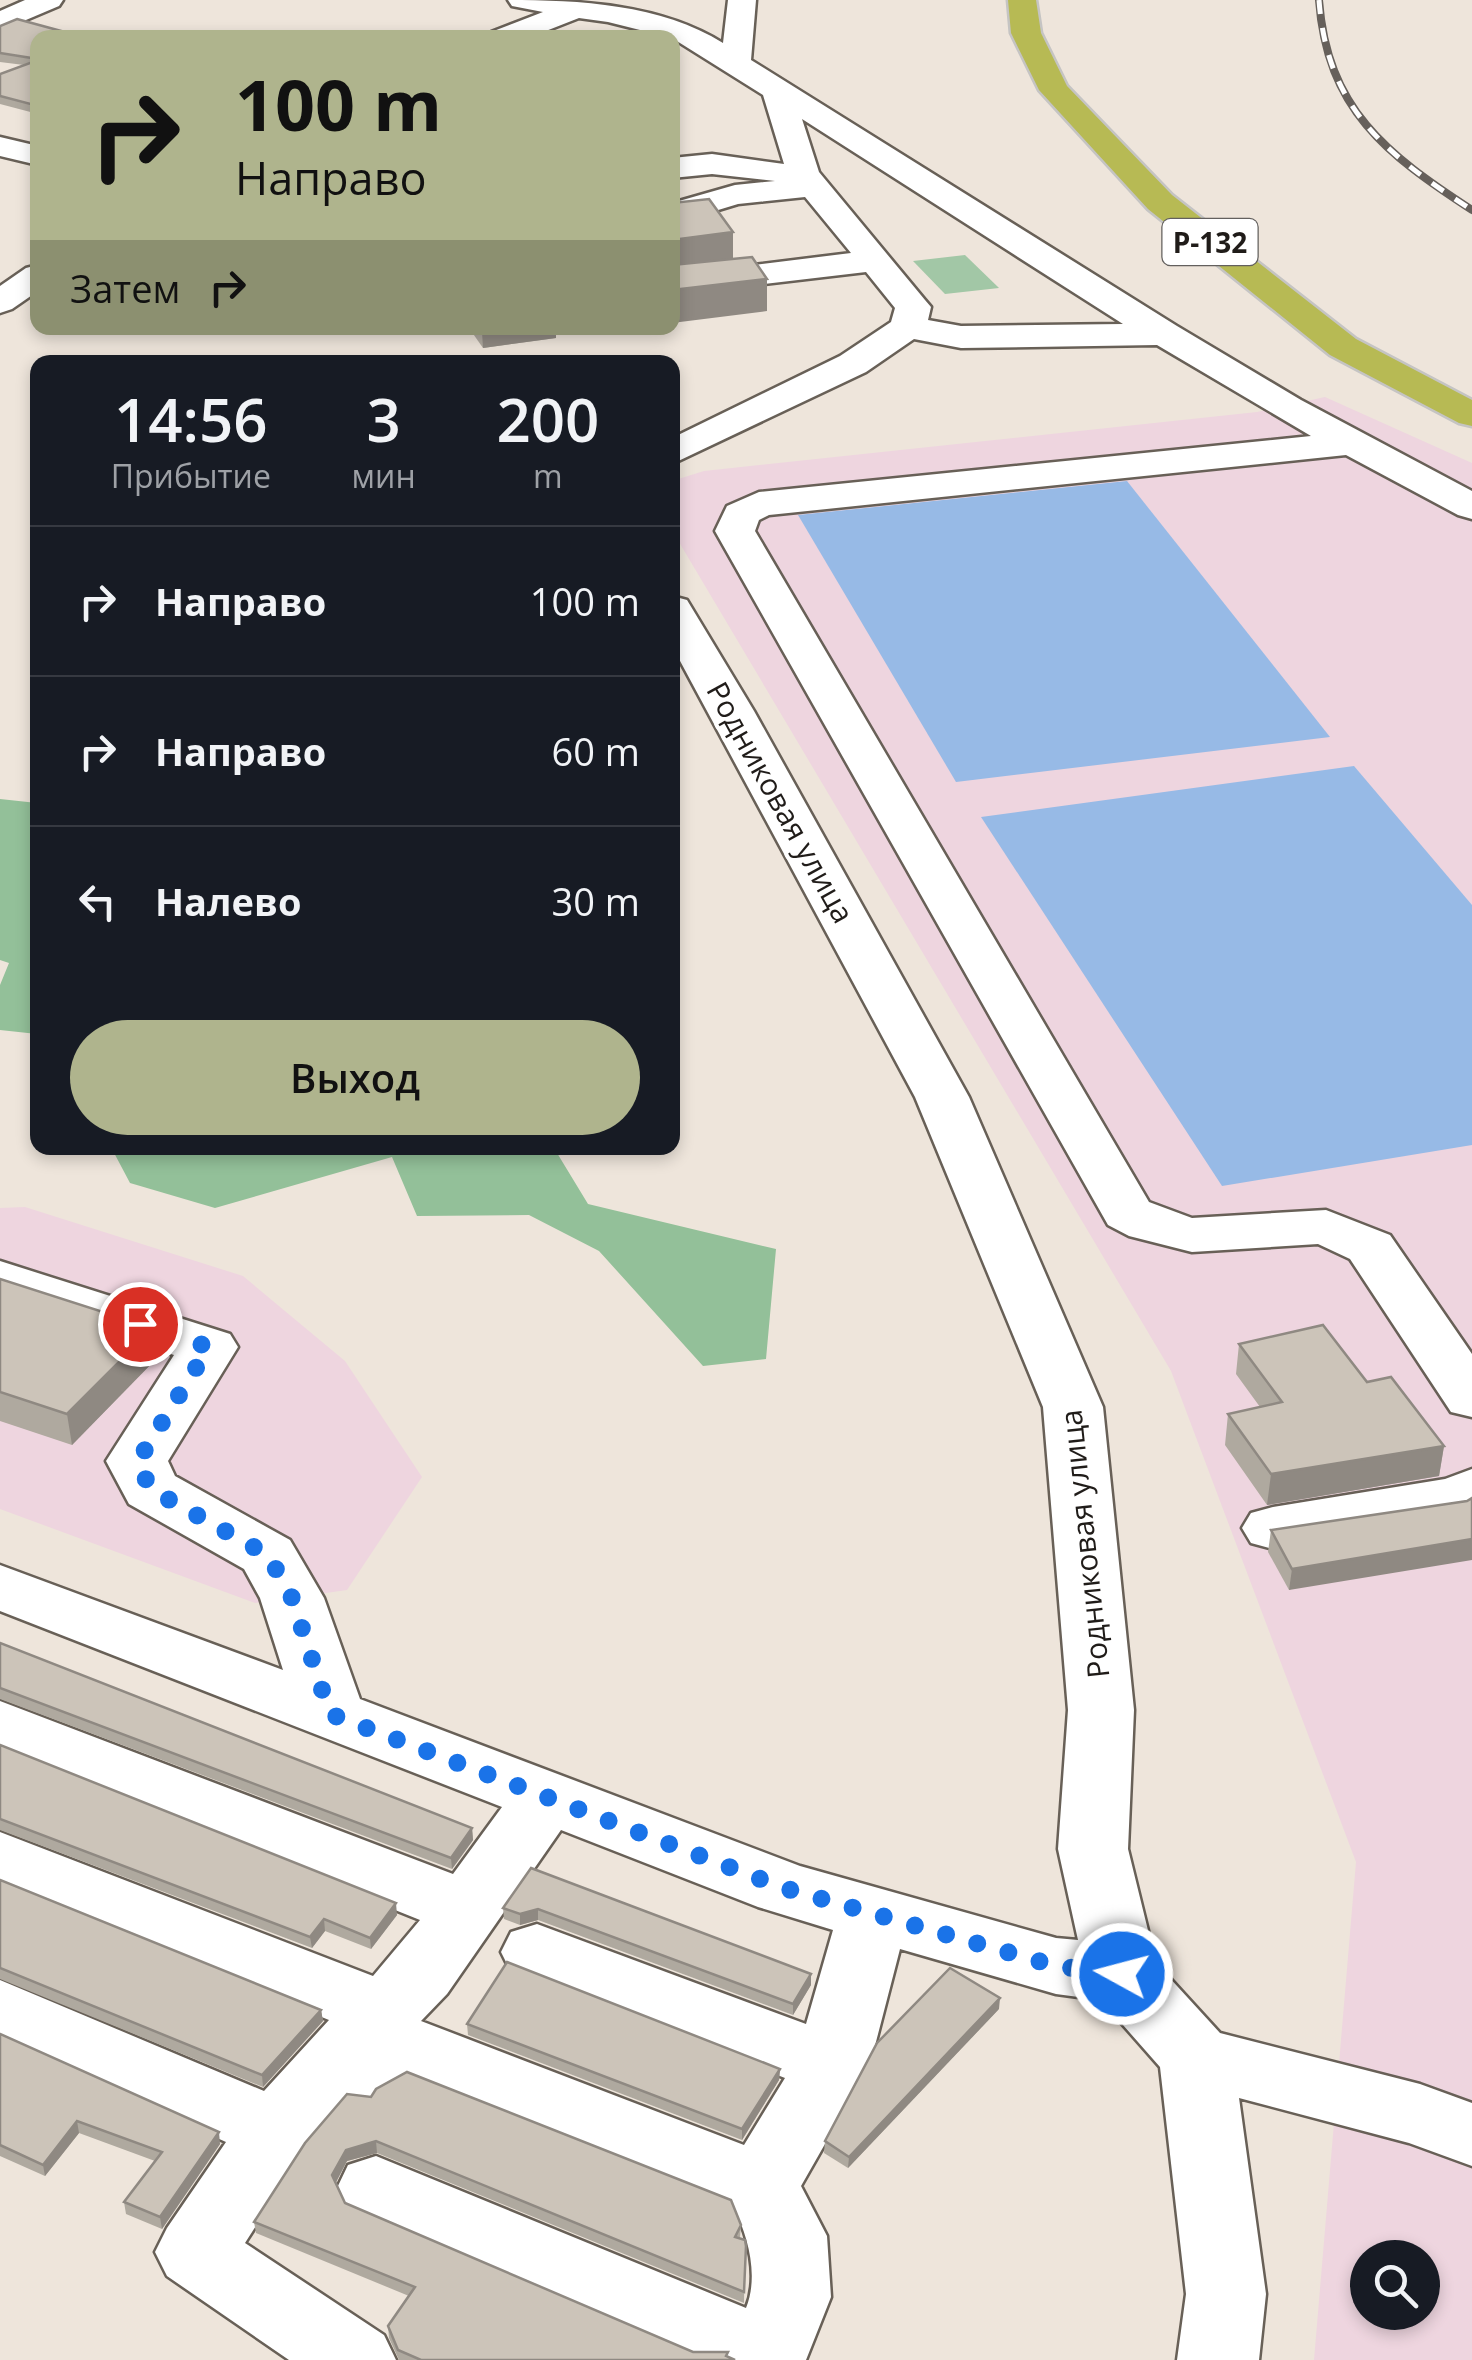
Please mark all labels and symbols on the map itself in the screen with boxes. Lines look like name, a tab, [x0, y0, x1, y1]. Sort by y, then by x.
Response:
road number: Р-132	[1162, 219, 1258, 265]
street label: Родниковая улица	[698, 674, 864, 930]
pin	[98, 1282, 183, 1367]
street label: Родниковая улица	[1050, 1408, 1118, 1680]
position arrow	[1070, 1922, 1174, 2026]

